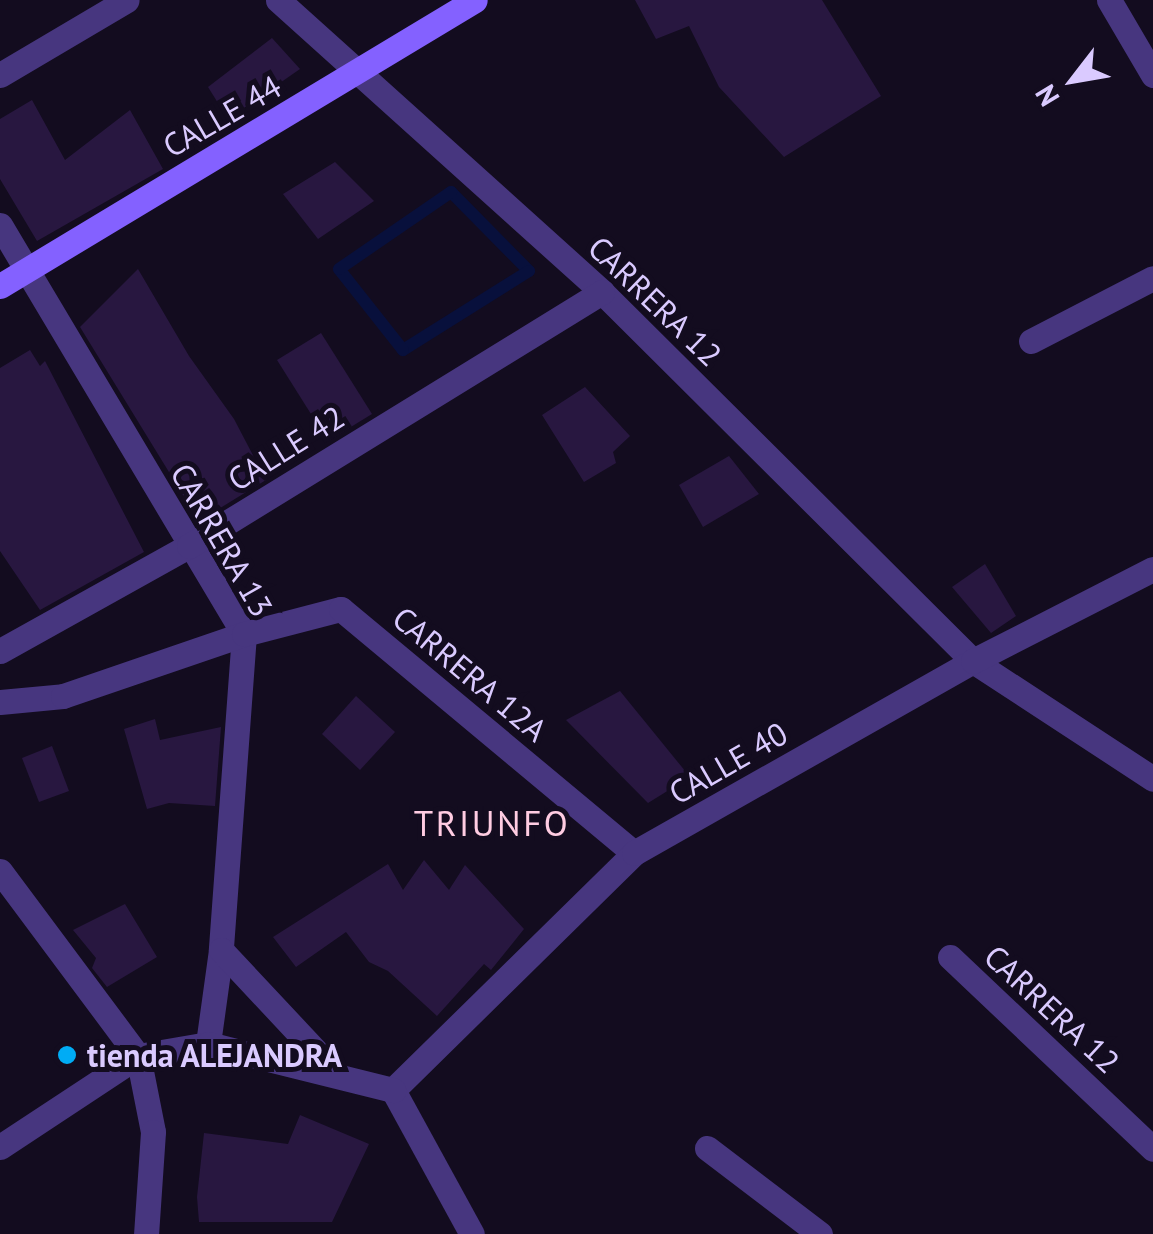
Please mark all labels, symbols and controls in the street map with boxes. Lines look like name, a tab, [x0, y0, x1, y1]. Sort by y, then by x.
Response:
north arrow	[1023, 30, 1123, 130]
street label: CALLE 44	[156, 67, 288, 165]
text: N	[1026, 78, 1067, 113]
street label: CARRERA 12	[580, 228, 730, 374]
street label: CALLE 42	[221, 397, 351, 499]
street label: CARRERA 13	[162, 456, 282, 624]
street label: CARRERA 12A	[385, 598, 555, 750]
street label: CALLE 40	[662, 714, 794, 812]
district label: TRIUNFO	[414, 802, 570, 844]
street label: CARRERA 12	[976, 936, 1128, 1082]
place label: tienda ALEJANDRA	[87, 1036, 343, 1074]
marker: tienda ALEJANDRA	[56, 1044, 78, 1066]

